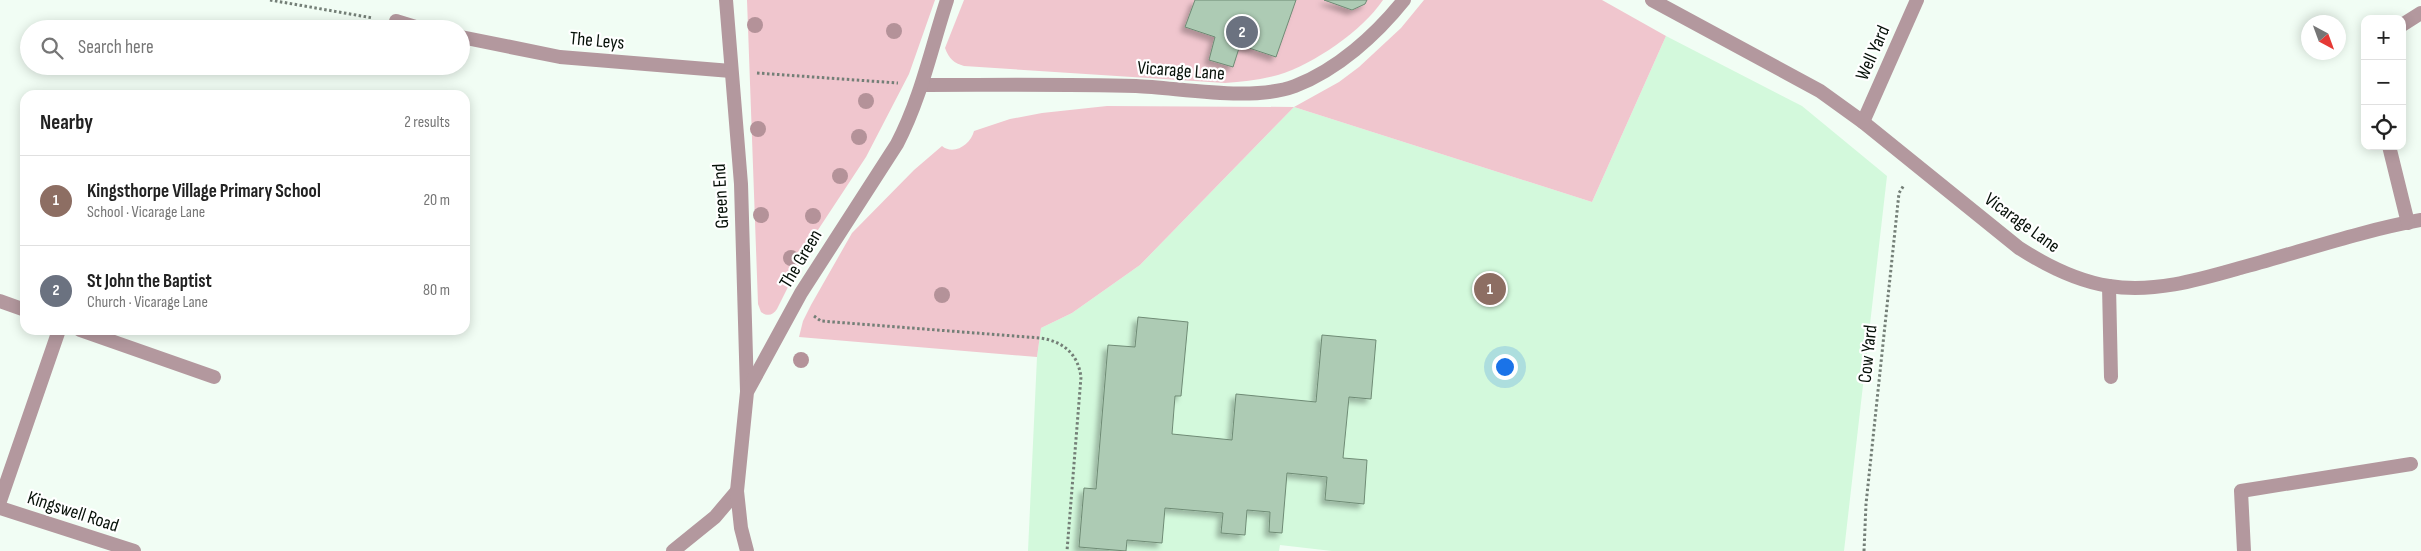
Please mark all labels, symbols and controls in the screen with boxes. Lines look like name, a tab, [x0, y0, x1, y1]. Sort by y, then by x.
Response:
pin: 2	[1226, 13, 1258, 51]
north arrow	[2301, 15, 2346, 60]
map controls	[2361, 15, 2406, 150]
button: +	[2361, 15, 2406, 60]
search box	[20, 20, 470, 75]
street label: Well Yard	[1851, 22, 1895, 84]
street label: The Leys	[569, 27, 625, 55]
icon: search	[38, 34, 66, 62]
text: Search here	[78, 36, 154, 59]
street label: Vicarage Lane	[1137, 56, 1225, 86]
button: −	[2361, 60, 2406, 105]
button: locate	[2361, 105, 2406, 150]
text: Nearby	[40, 110, 93, 135]
text: 2 results	[404, 113, 450, 132]
street label: Green End	[708, 163, 734, 229]
text: Kingsthorpe Village Primary School	[87, 180, 321, 203]
street label: Vicarage Lane	[1980, 188, 2064, 258]
text: 1	[53, 191, 59, 210]
text: 20 m	[423, 191, 450, 210]
text: School · Vicarage Lane	[87, 203, 205, 222]
street label: The Green	[775, 225, 827, 293]
text: St John the Baptist	[87, 270, 212, 293]
pin: 1	[1474, 270, 1506, 308]
text: 2	[52, 281, 60, 300]
text: 80 m	[423, 281, 450, 300]
text: Church · Vicarage Lane	[87, 293, 208, 312]
street label: Cow Yard	[1854, 324, 1882, 384]
your location	[1492, 354, 1518, 380]
street label: Kingswell Road	[24, 486, 122, 538]

